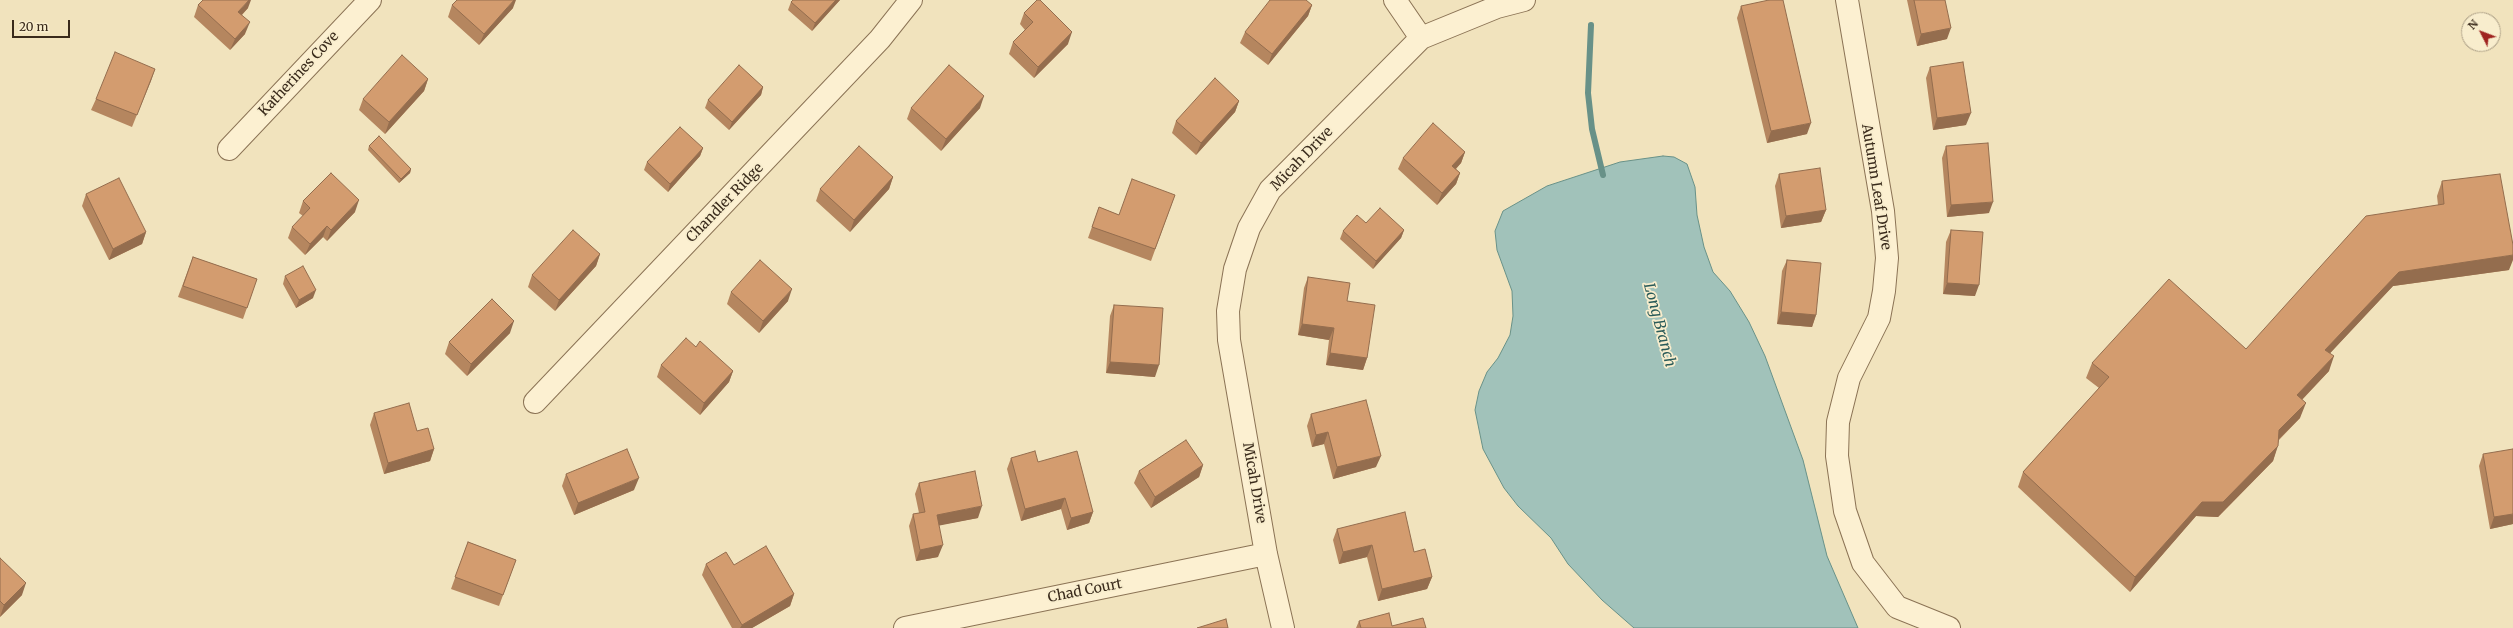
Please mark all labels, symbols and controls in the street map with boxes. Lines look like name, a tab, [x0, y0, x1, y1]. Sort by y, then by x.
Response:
scale bar	[14, 12, 72, 38]
north arrow	[2461, 12, 2501, 52]
text: N	[2465, 17, 2481, 33]
text: 20 m	[19, 19, 48, 34]
street label: Katherines Cove	[256, 28, 342, 120]
street label: Autumn Leaf Drive	[1858, 123, 1894, 251]
street label: Micah Drive	[1268, 124, 1336, 194]
street label: Chandler Ridge	[683, 160, 767, 246]
water label: Long Branch	[1639, 281, 1679, 369]
street label: Micah Drive	[1239, 441, 1269, 525]
street label: Chad Court	[1046, 576, 1124, 606]

